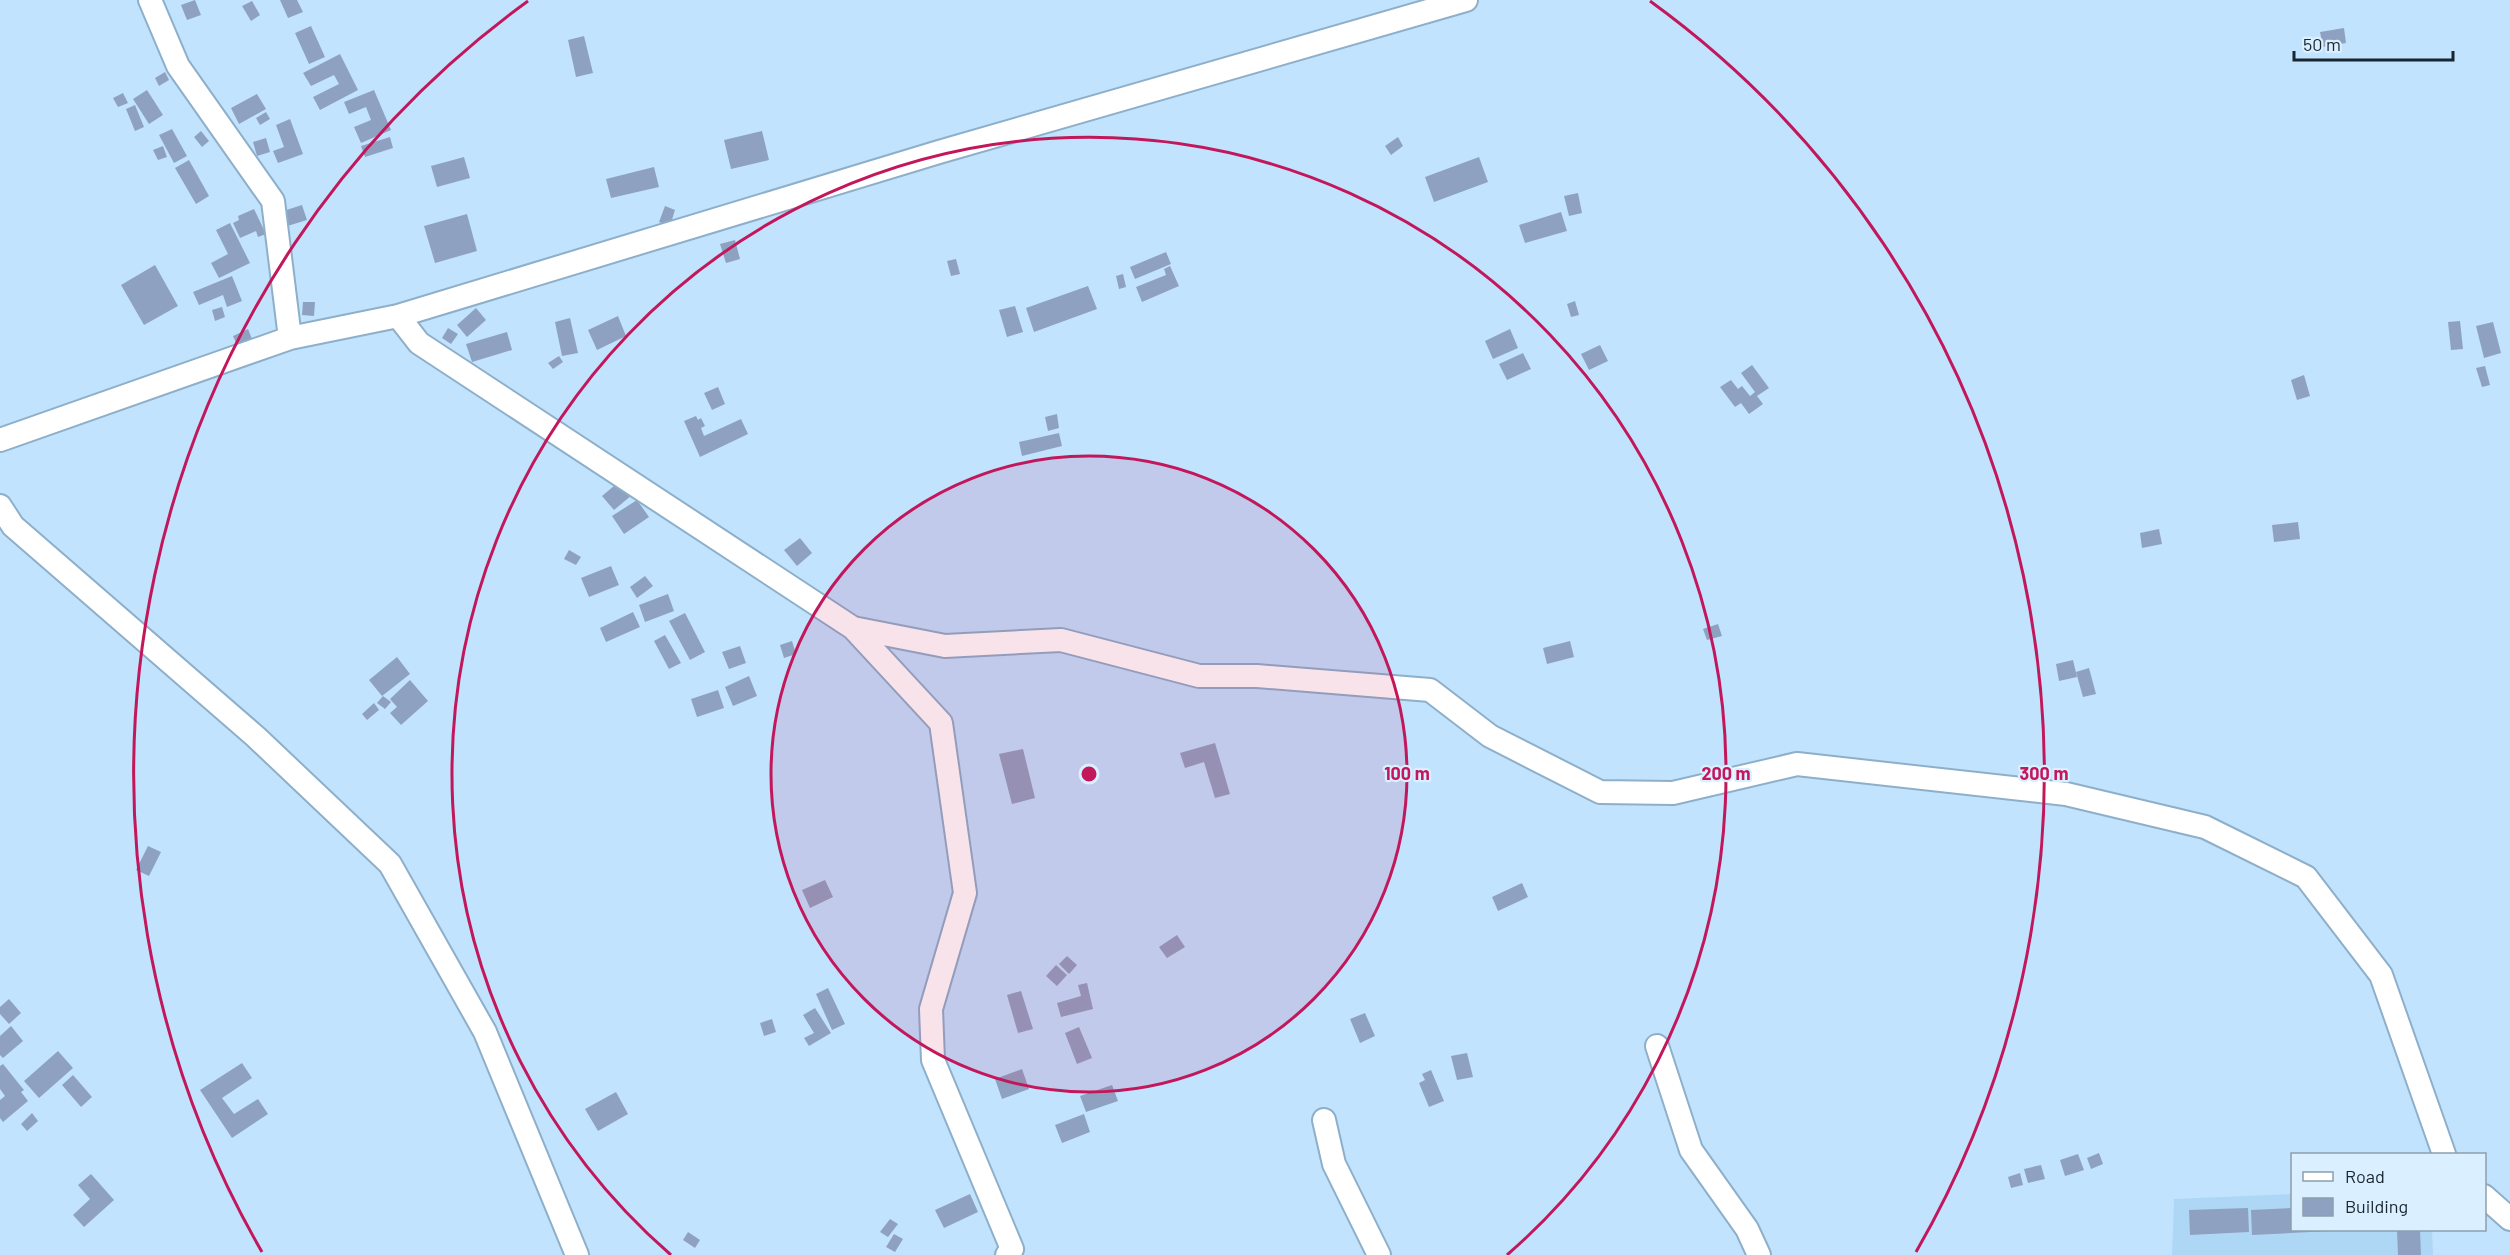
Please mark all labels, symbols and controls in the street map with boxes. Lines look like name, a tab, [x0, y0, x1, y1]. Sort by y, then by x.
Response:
scale bar	[2294, 24, 2453, 62]
text: 50 m	[2303, 33, 2341, 55]
text: 100 m	[1384, 762, 1430, 784]
text: 200 m	[1701, 762, 1751, 784]
text: 300 m	[2020, 762, 2068, 784]
centre of rings	[1079, 764, 1099, 784]
legend	[2291, 1153, 2486, 1231]
text: Road	[2345, 1165, 2385, 1187]
text: Building	[2345, 1195, 2408, 1217]

